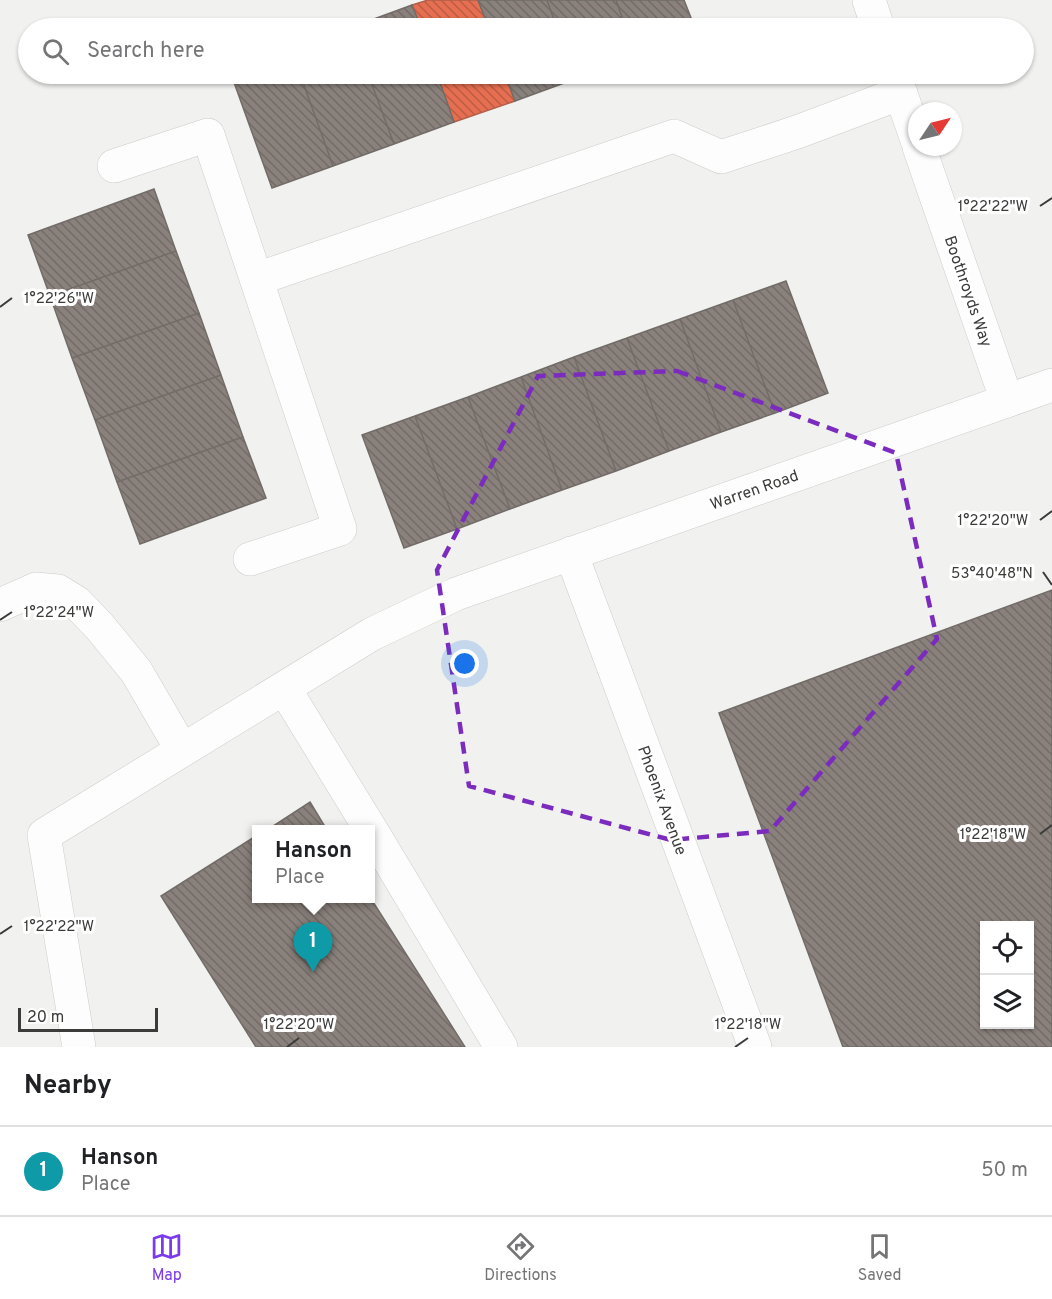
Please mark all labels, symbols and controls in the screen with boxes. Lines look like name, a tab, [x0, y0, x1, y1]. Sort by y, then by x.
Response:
search box	[18, 18, 1034, 84]
icon: search	[39, 35, 72, 68]
text: Search here	[87, 38, 205, 65]
north arrow	[908, 102, 962, 156]
text: 1°22'22"W	[958, 198, 1028, 217]
street label: Boothroyds Way	[939, 233, 996, 350]
text: 1°22'26"W	[24, 290, 94, 309]
street label: Warren Road	[708, 466, 802, 515]
text: 1°22'20"W	[958, 512, 1028, 531]
text: 53°40'48"N	[951, 565, 1033, 584]
text: 1°22'24"W	[24, 604, 94, 623]
your location	[450, 649, 479, 678]
street label: Phoenix Avenue	[632, 743, 690, 858]
popup	[252, 825, 375, 903]
text: 1°22'18"W	[960, 826, 1026, 845]
text: Hanson	[275, 838, 352, 865]
text: Place	[275, 865, 324, 891]
text: 1°22'22"W	[24, 918, 94, 937]
map controls	[980, 921, 1034, 1029]
button: locate	[980, 921, 1034, 975]
pin: 1	[294, 922, 332, 972]
button: layers	[980, 975, 1034, 1029]
scale bar	[18, 1005, 158, 1032]
text: 20 m	[27, 1008, 64, 1028]
text: 1°22'20"W	[264, 1016, 334, 1035]
text: 1°22'18"W	[715, 1016, 781, 1035]
text: Nearby	[24, 1070, 112, 1103]
text: Hanson	[81, 1145, 158, 1172]
text: 1	[40, 1158, 48, 1184]
text: 50 m	[981, 1158, 1028, 1184]
text: Place	[81, 1172, 131, 1198]
tab: Map	[150, 1230, 183, 1286]
tab: Directions	[484, 1230, 557, 1286]
tab: Saved	[858, 1230, 902, 1286]

